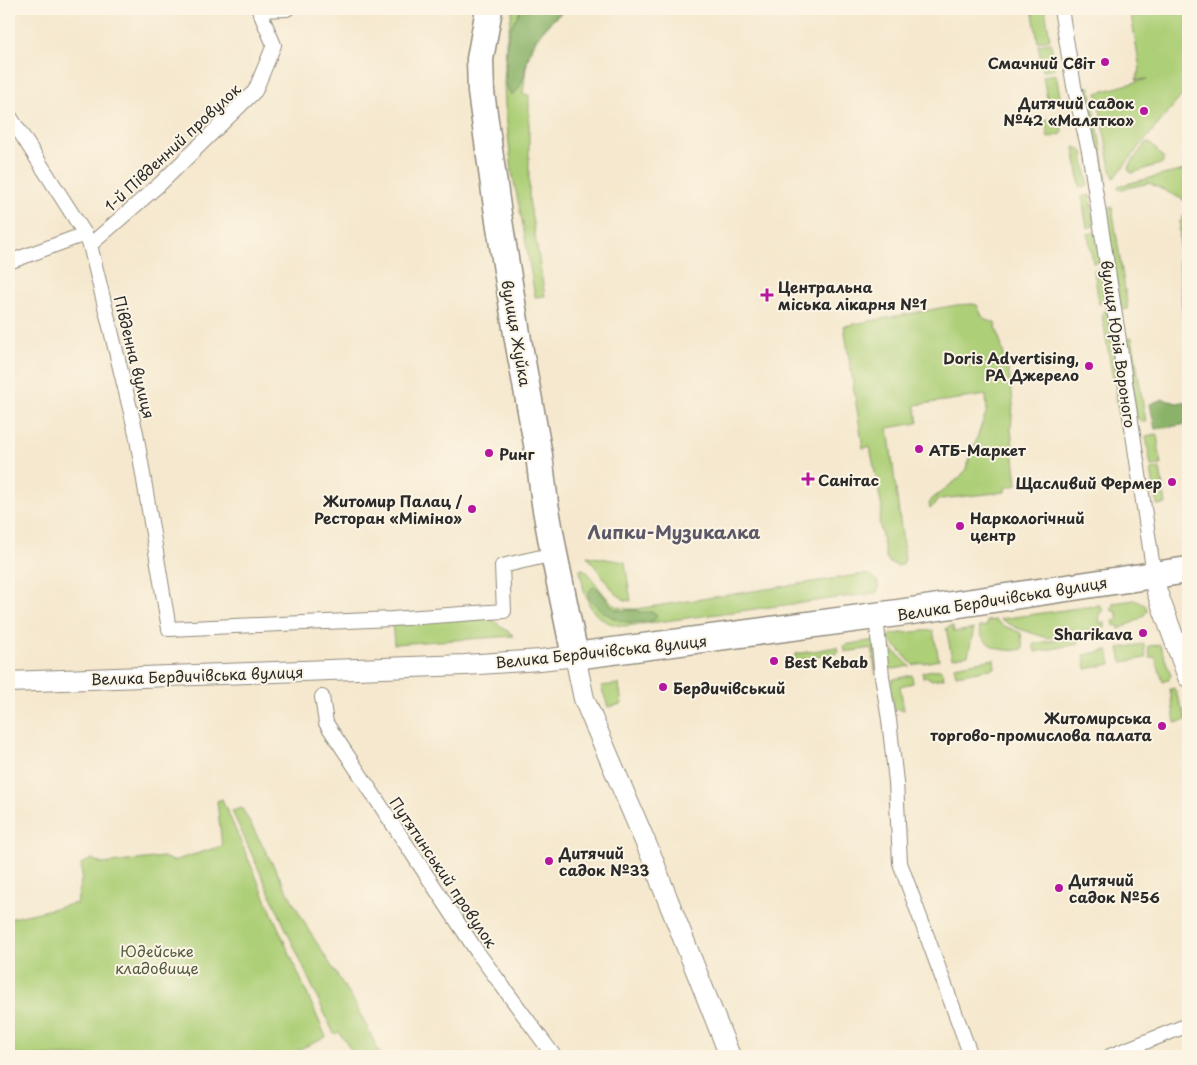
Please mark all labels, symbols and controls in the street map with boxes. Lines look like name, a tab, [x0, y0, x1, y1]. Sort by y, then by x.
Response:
place label: Смачний Світ	[988, 51, 1096, 74]
marker: Смачний Світ	[1099, 56, 1111, 68]
street label: 1-й Південний провулок	[99, 77, 245, 217]
place label: Дитячий садок №42 «Малятко»	[1003, 91, 1134, 131]
marker: Дитячий садок №42 «Малятко»	[1138, 105, 1150, 117]
street label: вулиця Юрія Вороного	[1096, 259, 1142, 429]
place label: Центральна міська лікарня №1	[778, 275, 927, 315]
street label: вулиця Жуйка	[496, 278, 538, 389]
marker: Центральна міська лікарня №1	[760, 288, 774, 302]
street label: Південна вулиця	[109, 293, 161, 421]
place label: Doris Advertising, РА Джерело	[943, 346, 1079, 386]
marker: Doris Advertising, РА Джерело	[1083, 360, 1095, 372]
place label: АТБ-Маркет	[929, 438, 1027, 461]
place label: Ринг	[499, 442, 536, 465]
marker: АТБ-Маркет	[913, 443, 925, 455]
marker: Ринг	[483, 447, 495, 459]
place label: Санітас	[818, 468, 879, 491]
place label: Щасливий Фермер	[1015, 471, 1162, 494]
marker: Санітас	[802, 473, 814, 485]
marker: Щасливий Фермер	[1166, 476, 1178, 488]
place label: Житомир Палац / Ресторан «Міміно»	[314, 489, 463, 529]
marker: Житомир Палац / Ресторан «Міміно»	[466, 503, 478, 515]
place label: Наркологічний центр	[970, 506, 1085, 546]
district label: Липки-Музикалка	[588, 518, 760, 545]
marker: Наркологічний центр	[954, 520, 966, 532]
street label: Велика Бердичівська вулиця	[895, 570, 1109, 626]
place label: Sharikava	[1054, 622, 1134, 645]
marker: Sharikava	[1137, 627, 1149, 639]
street label: Велика Бердичівська вулиця	[494, 628, 708, 674]
place label: Best Kebab	[784, 650, 868, 673]
marker: Best Kebab	[768, 655, 780, 667]
street label: Велика Бердичівська вулиця	[90, 660, 304, 690]
place label: Бердичівський	[673, 676, 785, 699]
marker: Бердичівський	[657, 681, 669, 693]
place label: Житомирська торгово-промислова палата	[930, 706, 1153, 746]
marker: Житомирська торгово-промислова палата	[1156, 720, 1168, 732]
street label: Путятинський провулок	[385, 792, 503, 952]
place label: Дитячий садок №33	[558, 841, 649, 881]
marker: Дитячий садок №33	[543, 855, 555, 867]
place label: Дитячий садок №56	[1068, 868, 1160, 908]
marker: Дитячий садок №56	[1053, 882, 1065, 894]
park label: Юдейське кладовище	[115, 939, 199, 979]

